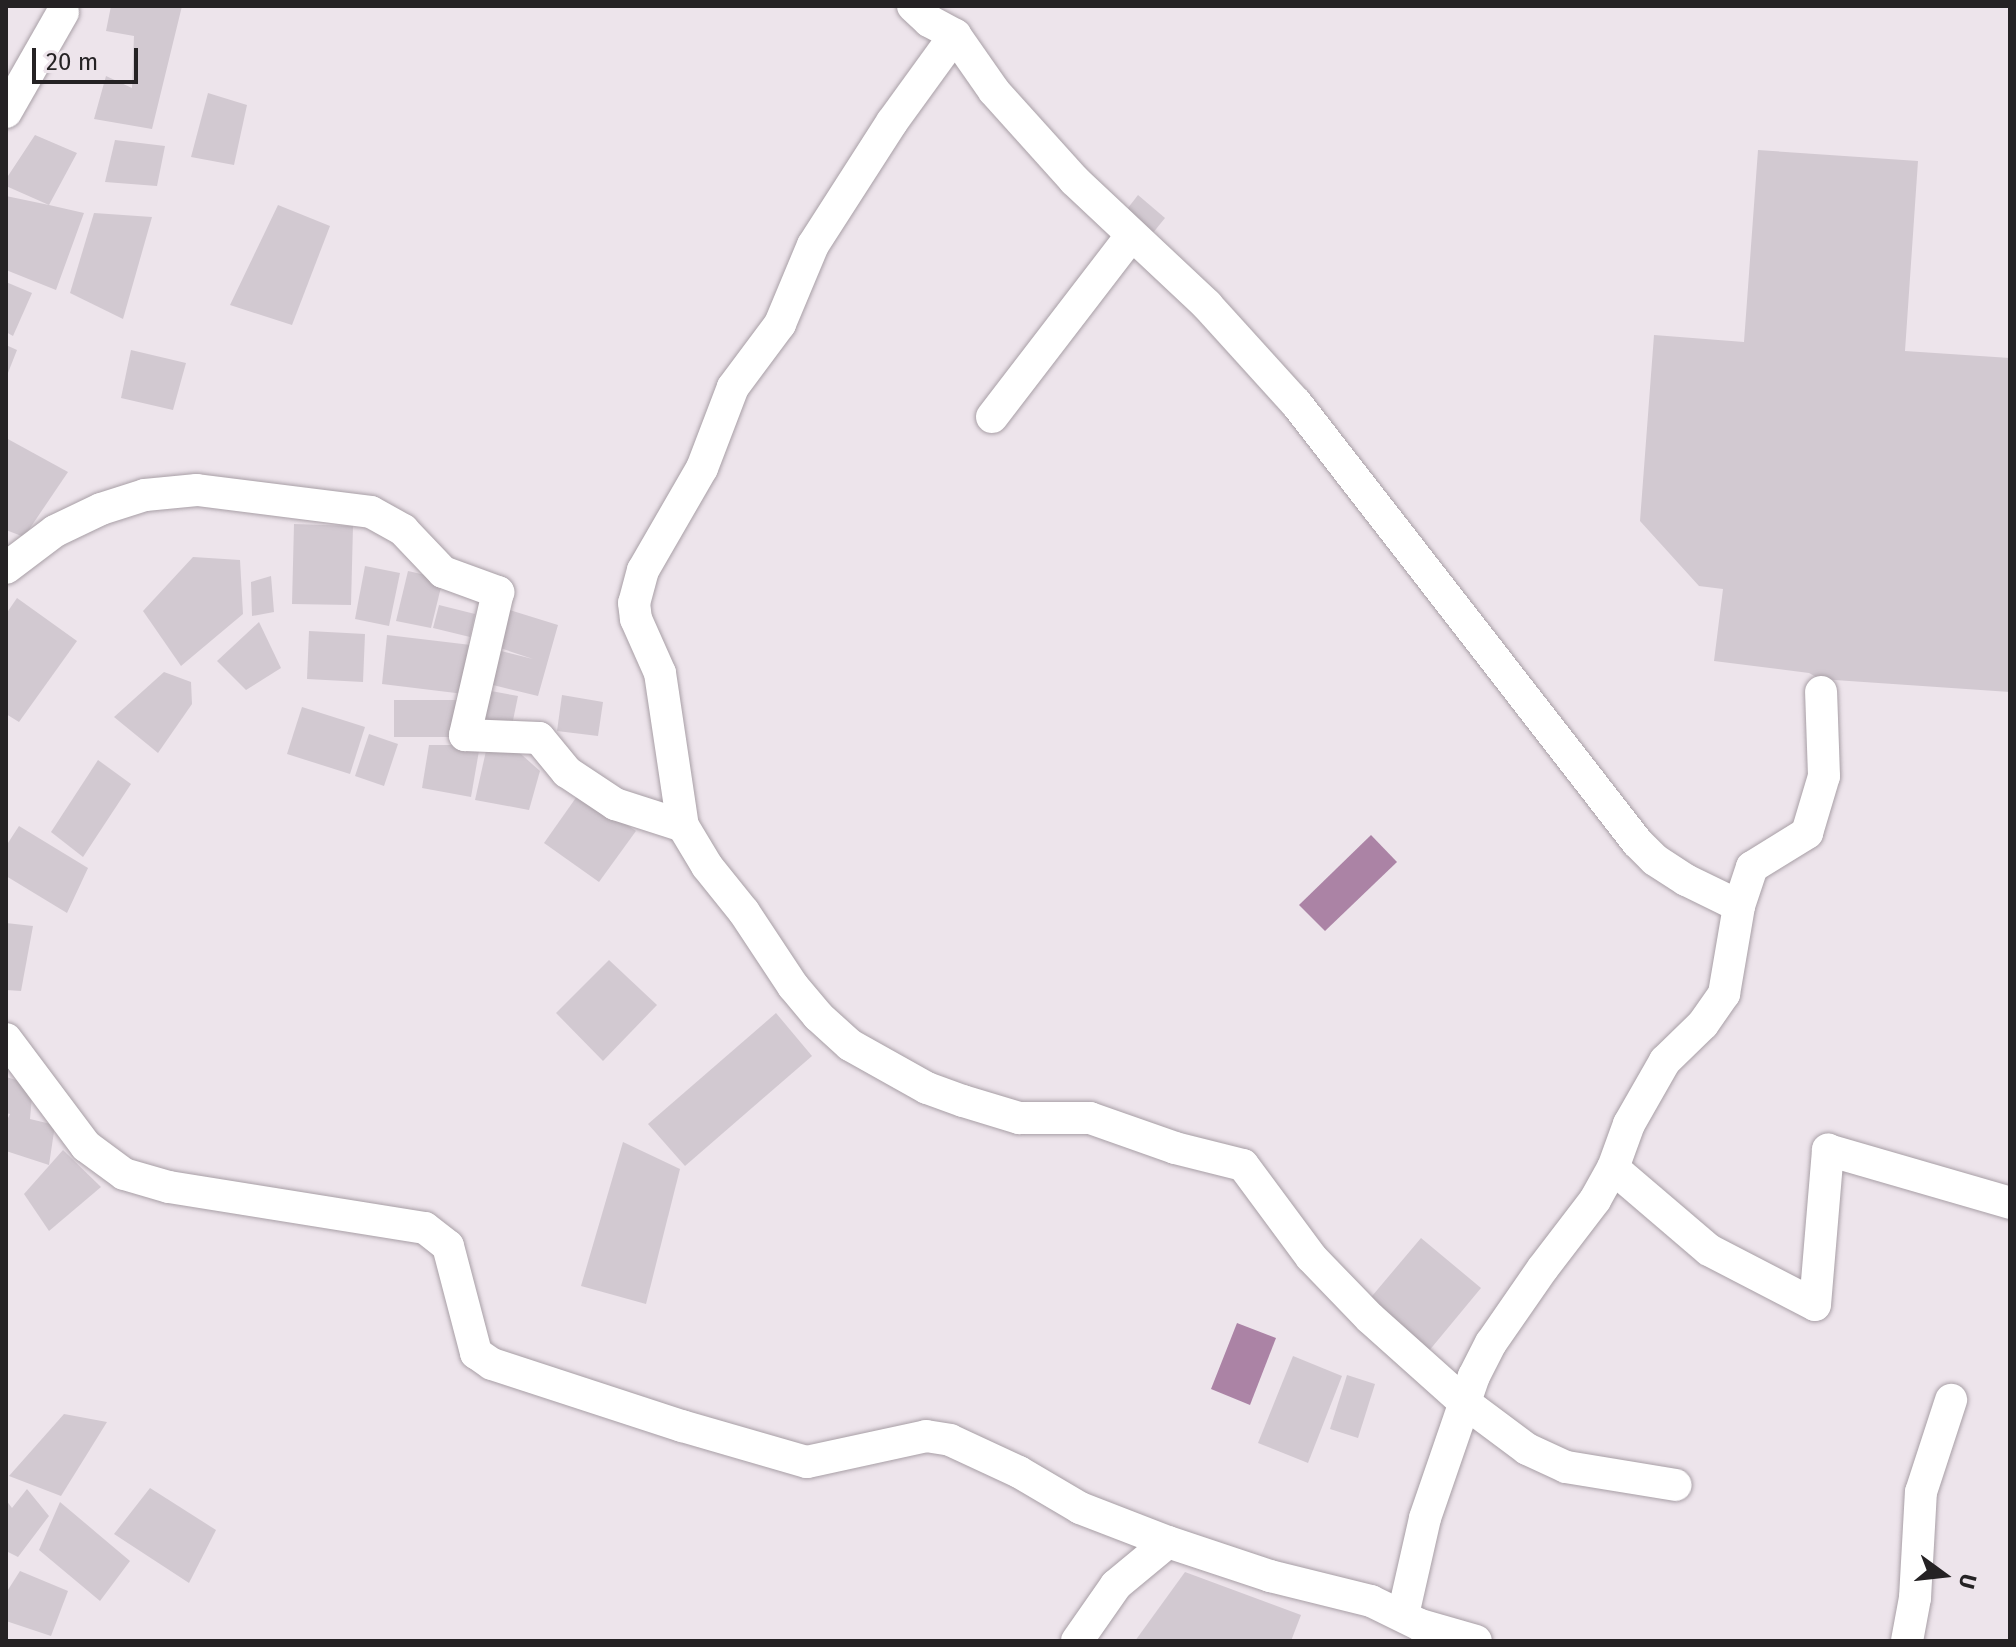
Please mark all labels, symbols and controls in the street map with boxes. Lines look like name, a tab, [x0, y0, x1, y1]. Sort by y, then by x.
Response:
scale bar	[36, 32, 142, 82]
text: 20 m	[46, 48, 98, 76]
north arrow	[1904, 1535, 1984, 1615]
text: U	[1953, 1571, 1983, 1592]

